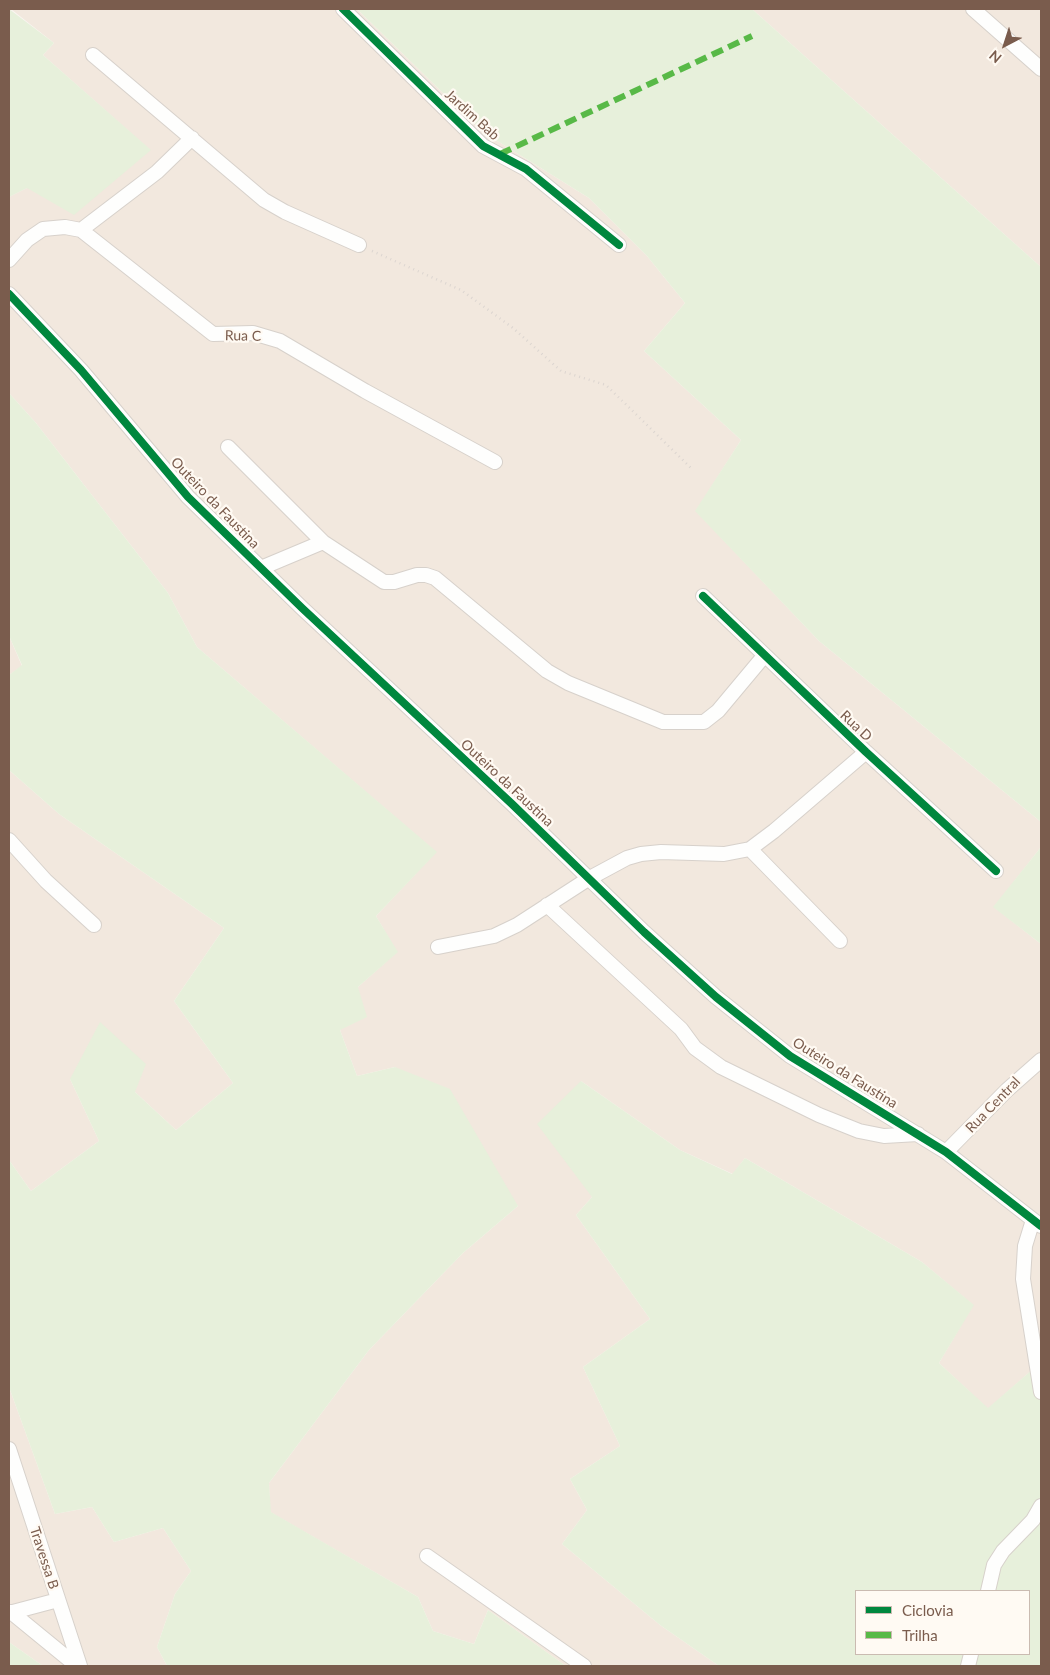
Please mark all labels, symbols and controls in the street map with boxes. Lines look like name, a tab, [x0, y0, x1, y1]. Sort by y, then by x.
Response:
north arrow	[980, 20, 1030, 70]
text: N	[985, 47, 1005, 67]
street label: Jardim Bab	[441, 86, 503, 144]
street label: Rua C	[225, 327, 261, 345]
street label: Outeiro da Faustina	[167, 454, 263, 552]
street label: Rua D	[837, 707, 875, 745]
street label: Outeiro da Faustina	[457, 736, 557, 830]
street label: Outeiro da Faustina	[789, 1034, 901, 1112]
street label: Rua Central	[962, 1073, 1024, 1137]
street label: Travessa B	[26, 1525, 62, 1591]
legend	[855, 1590, 1030, 1655]
text: Ciclovia	[902, 1601, 953, 1619]
text: Trilha	[902, 1626, 938, 1644]

